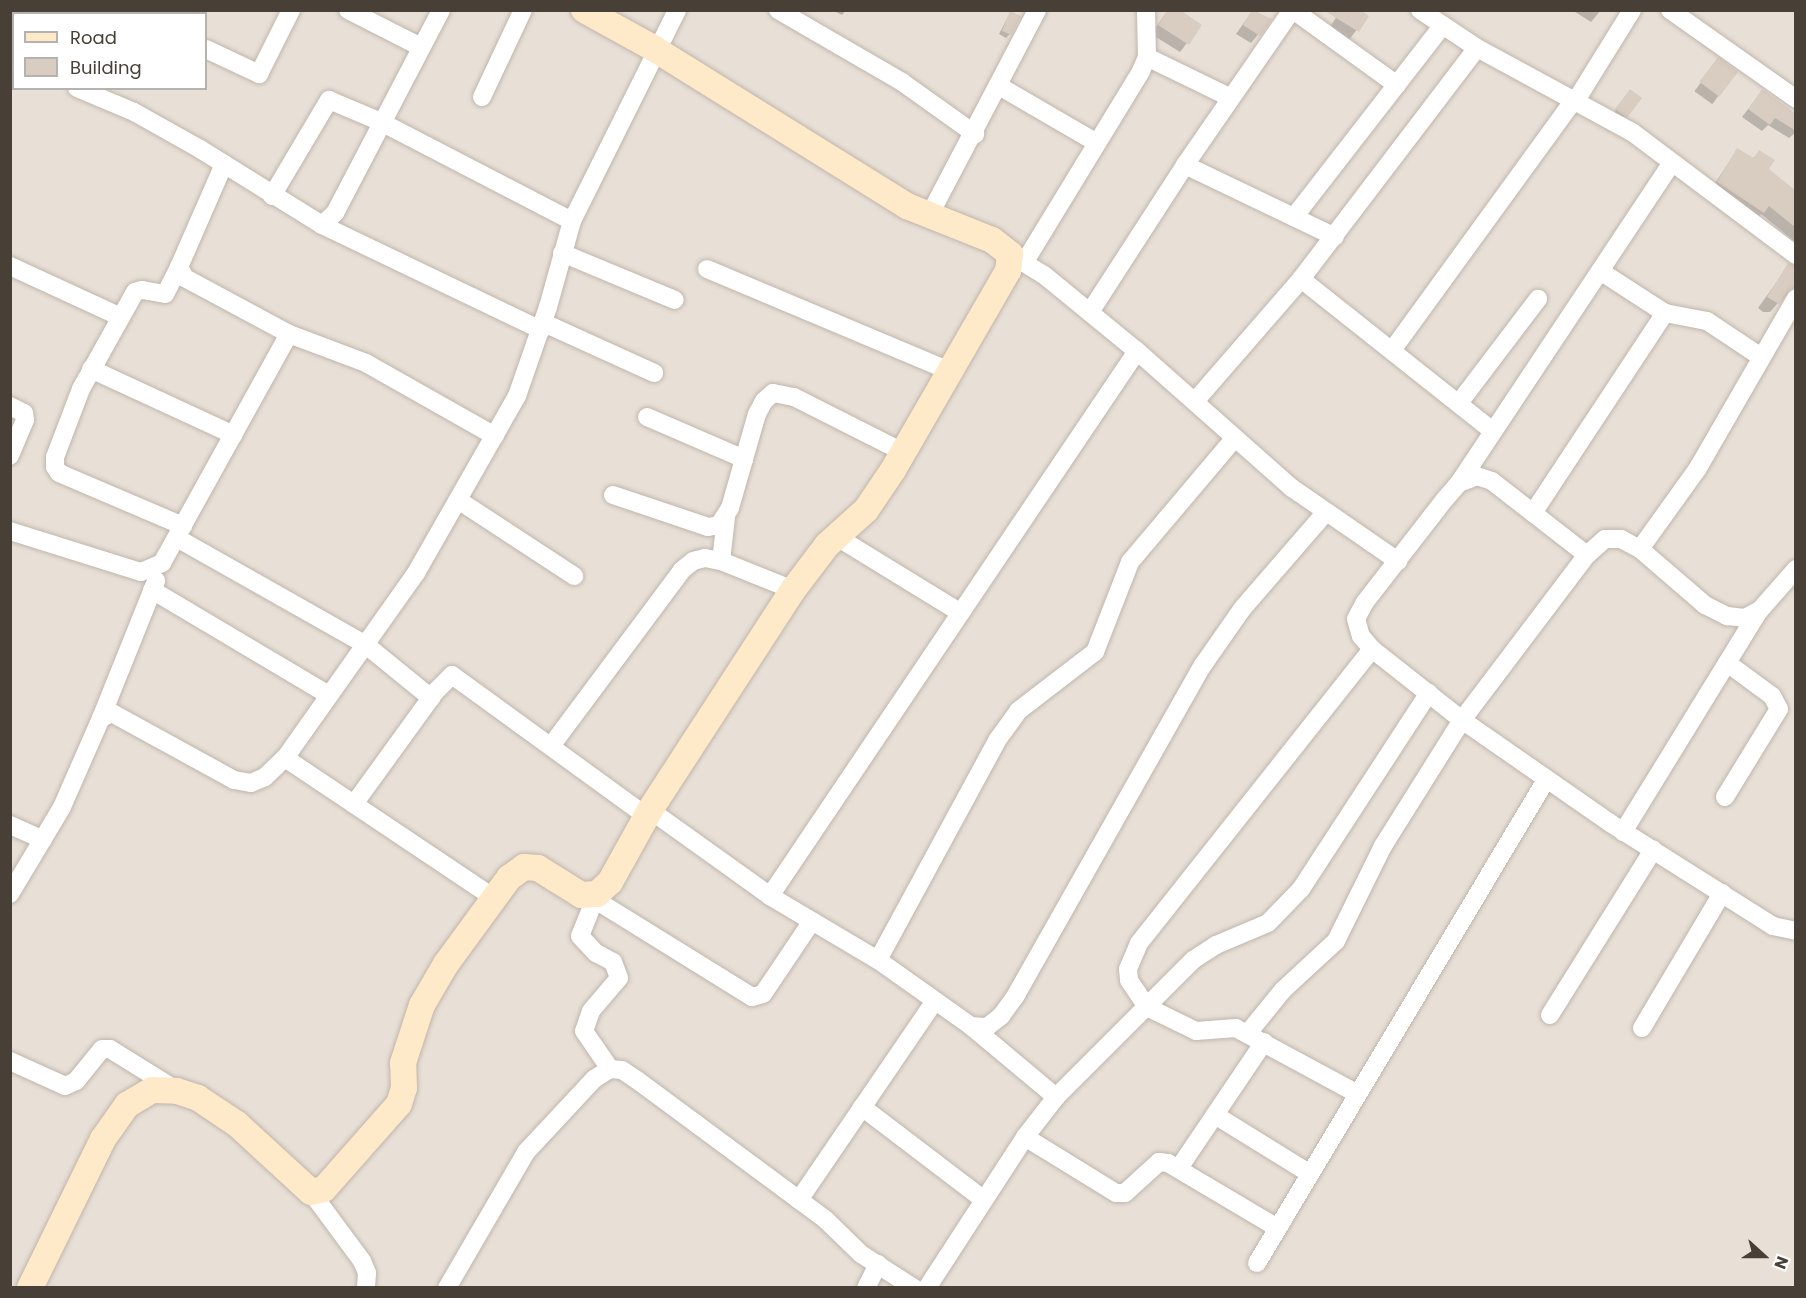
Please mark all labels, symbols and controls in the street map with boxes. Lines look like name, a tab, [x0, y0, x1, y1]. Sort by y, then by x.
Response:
legend	[12, 12, 207, 90]
text: Road	[70, 25, 117, 50]
text: Building	[70, 55, 142, 80]
north arrow	[1734, 1226, 1794, 1286]
text: N	[1768, 1253, 1794, 1272]

